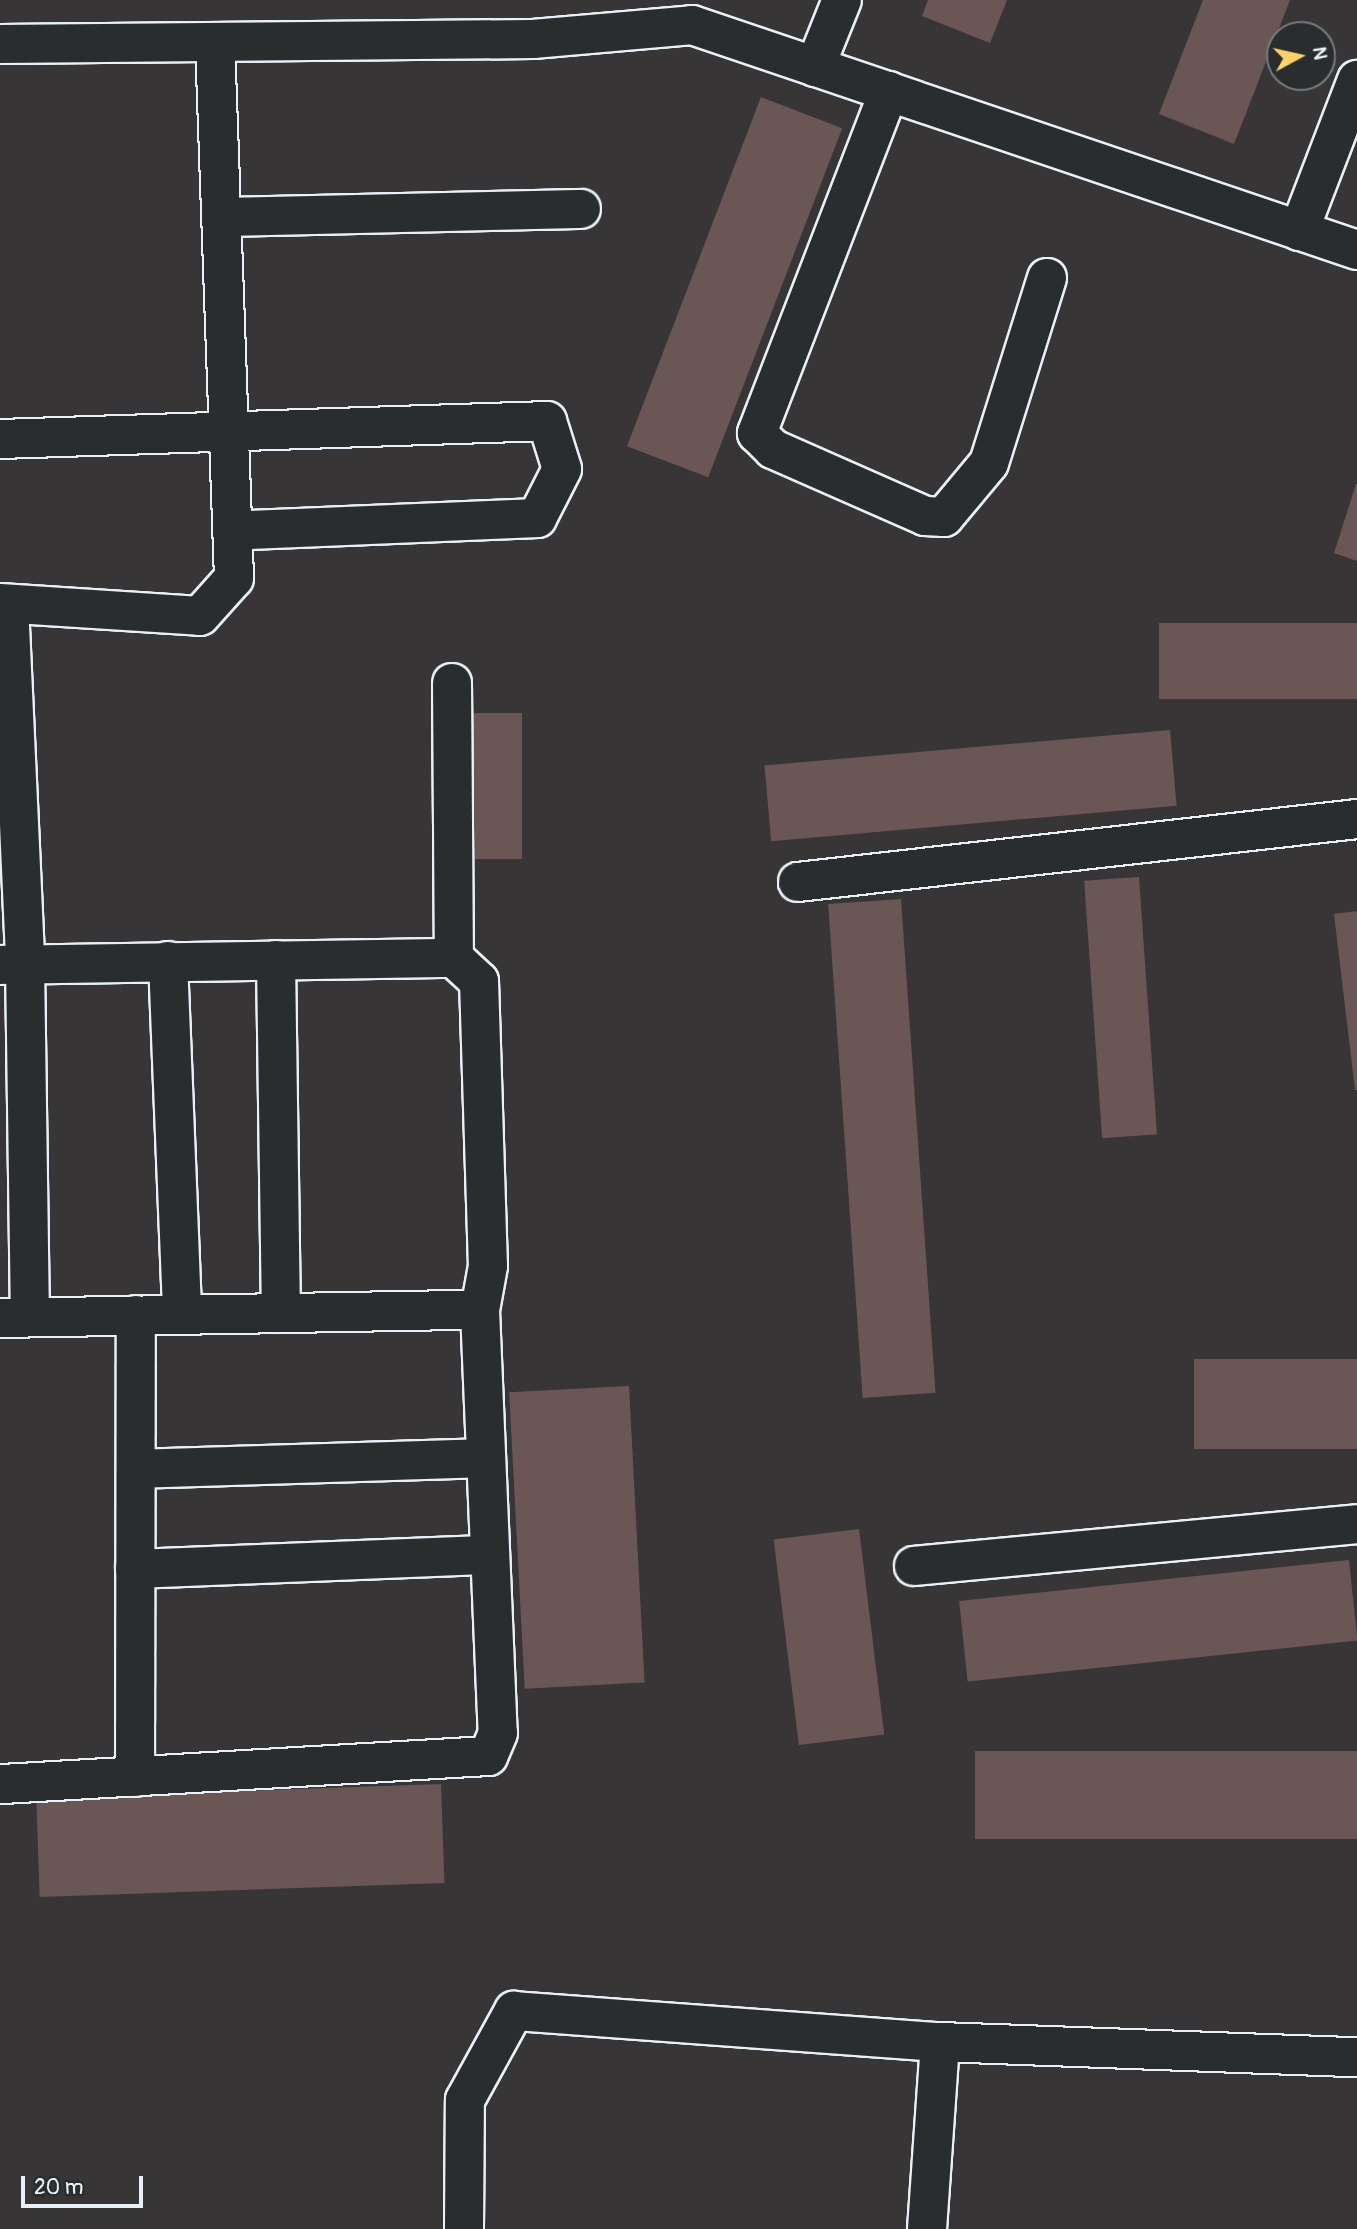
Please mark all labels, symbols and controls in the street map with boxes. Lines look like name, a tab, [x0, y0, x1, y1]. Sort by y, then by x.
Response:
north arrow	[1266, 21, 1336, 91]
text: N	[1307, 45, 1333, 61]
scale bar	[24, 2162, 147, 2206]
text: 20 m	[34, 2174, 83, 2201]

